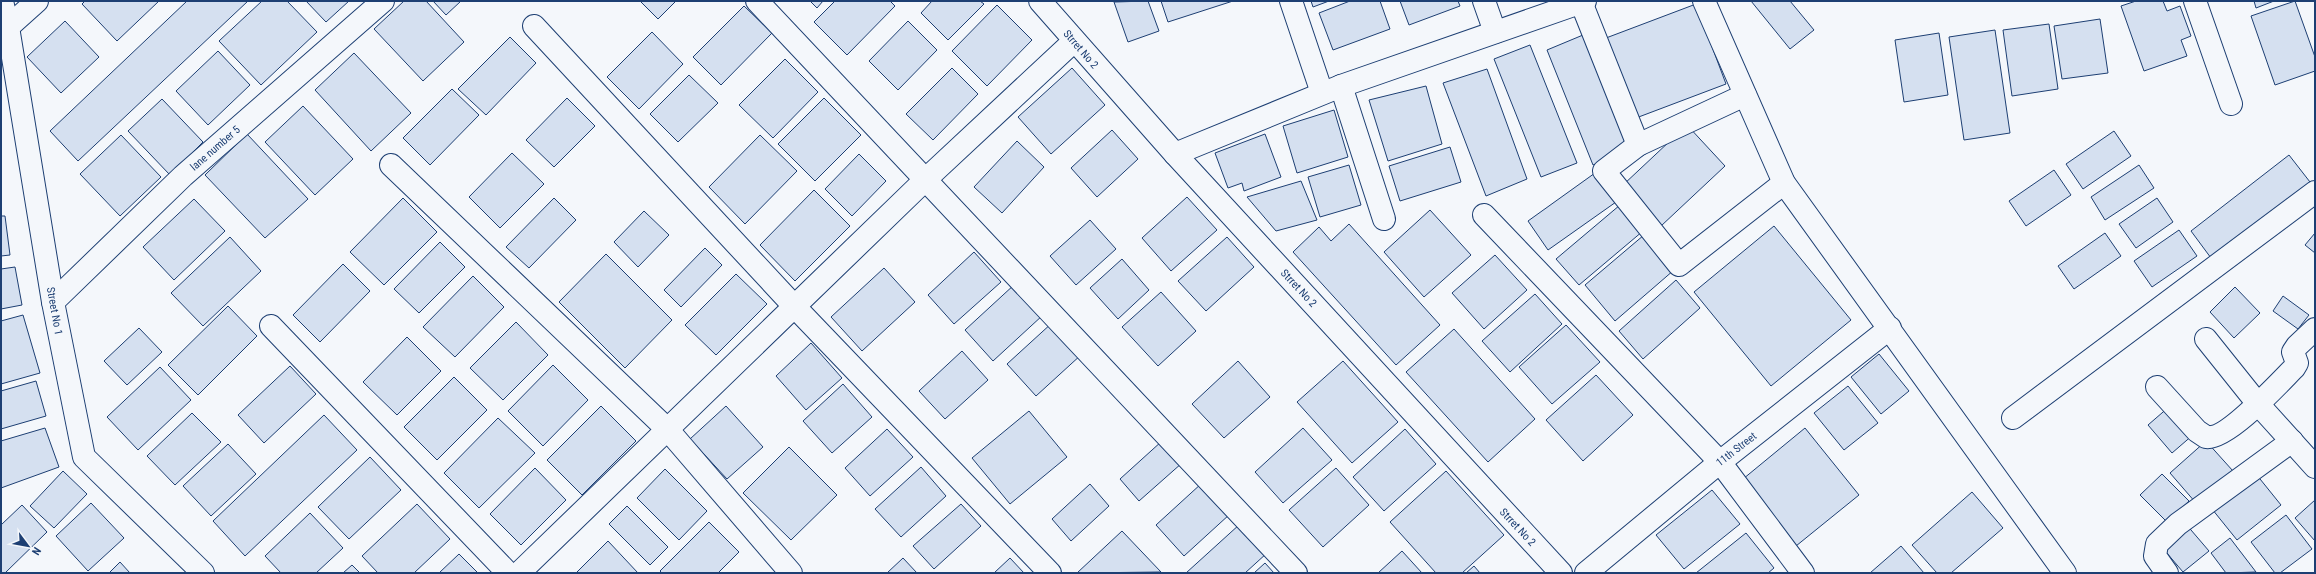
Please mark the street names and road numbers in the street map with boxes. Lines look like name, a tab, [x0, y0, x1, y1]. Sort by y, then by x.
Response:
street label: Strret No 2	[1060, 27, 1101, 71]
street label: lane number 5	[188, 123, 243, 173]
street label: Strret No 2	[1278, 267, 1319, 310]
street label: Street No 1	[44, 286, 65, 336]
street label: 11th Street	[1713, 430, 1759, 469]
street label: Strret No 2	[1497, 506, 1538, 549]

